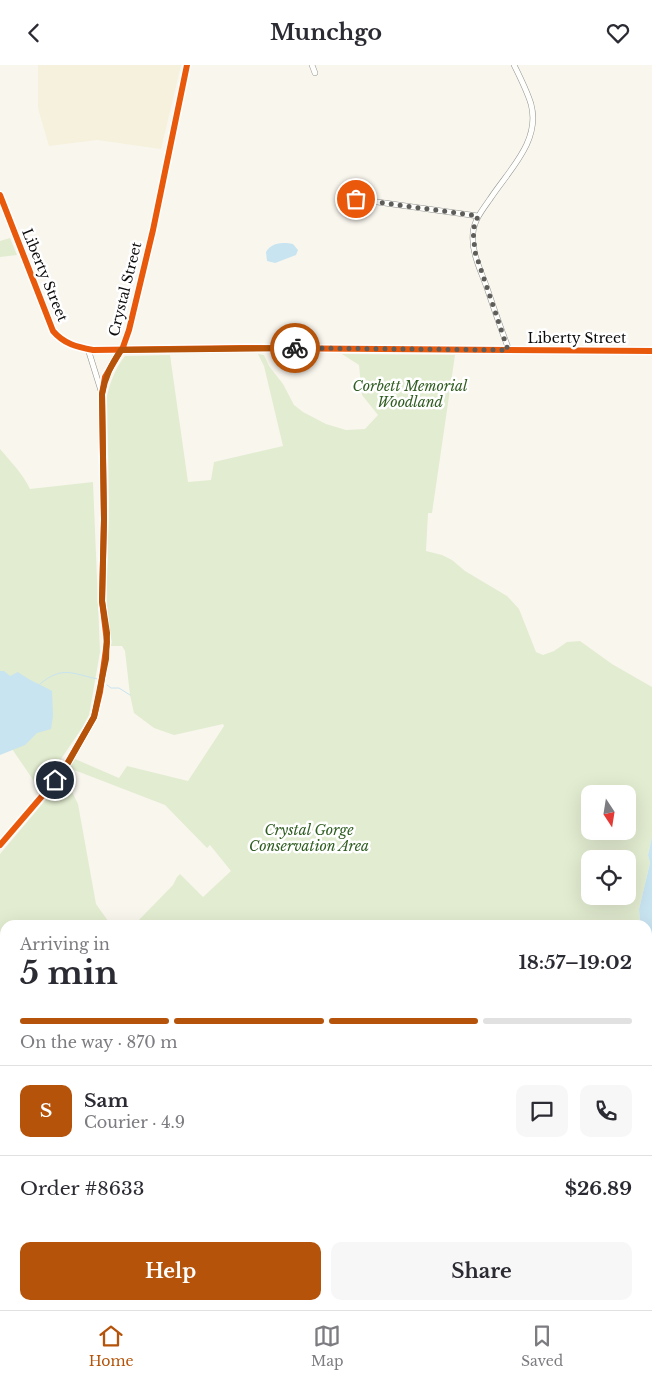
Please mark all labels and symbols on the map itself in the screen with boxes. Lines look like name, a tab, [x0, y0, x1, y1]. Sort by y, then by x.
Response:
pin	[335, 178, 377, 220]
street label: Liberty Street	[18, 226, 72, 325]
street label: Crystal Street	[105, 239, 146, 338]
courier	[270, 323, 320, 373]
street label: Liberty Street	[528, 329, 627, 347]
park label: Corbett Memorial Woodland	[353, 377, 468, 411]
pin	[34, 759, 76, 801]
north arrow	[581, 785, 636, 840]
park label: Crystal Gorge Conservation Area	[249, 821, 369, 855]

